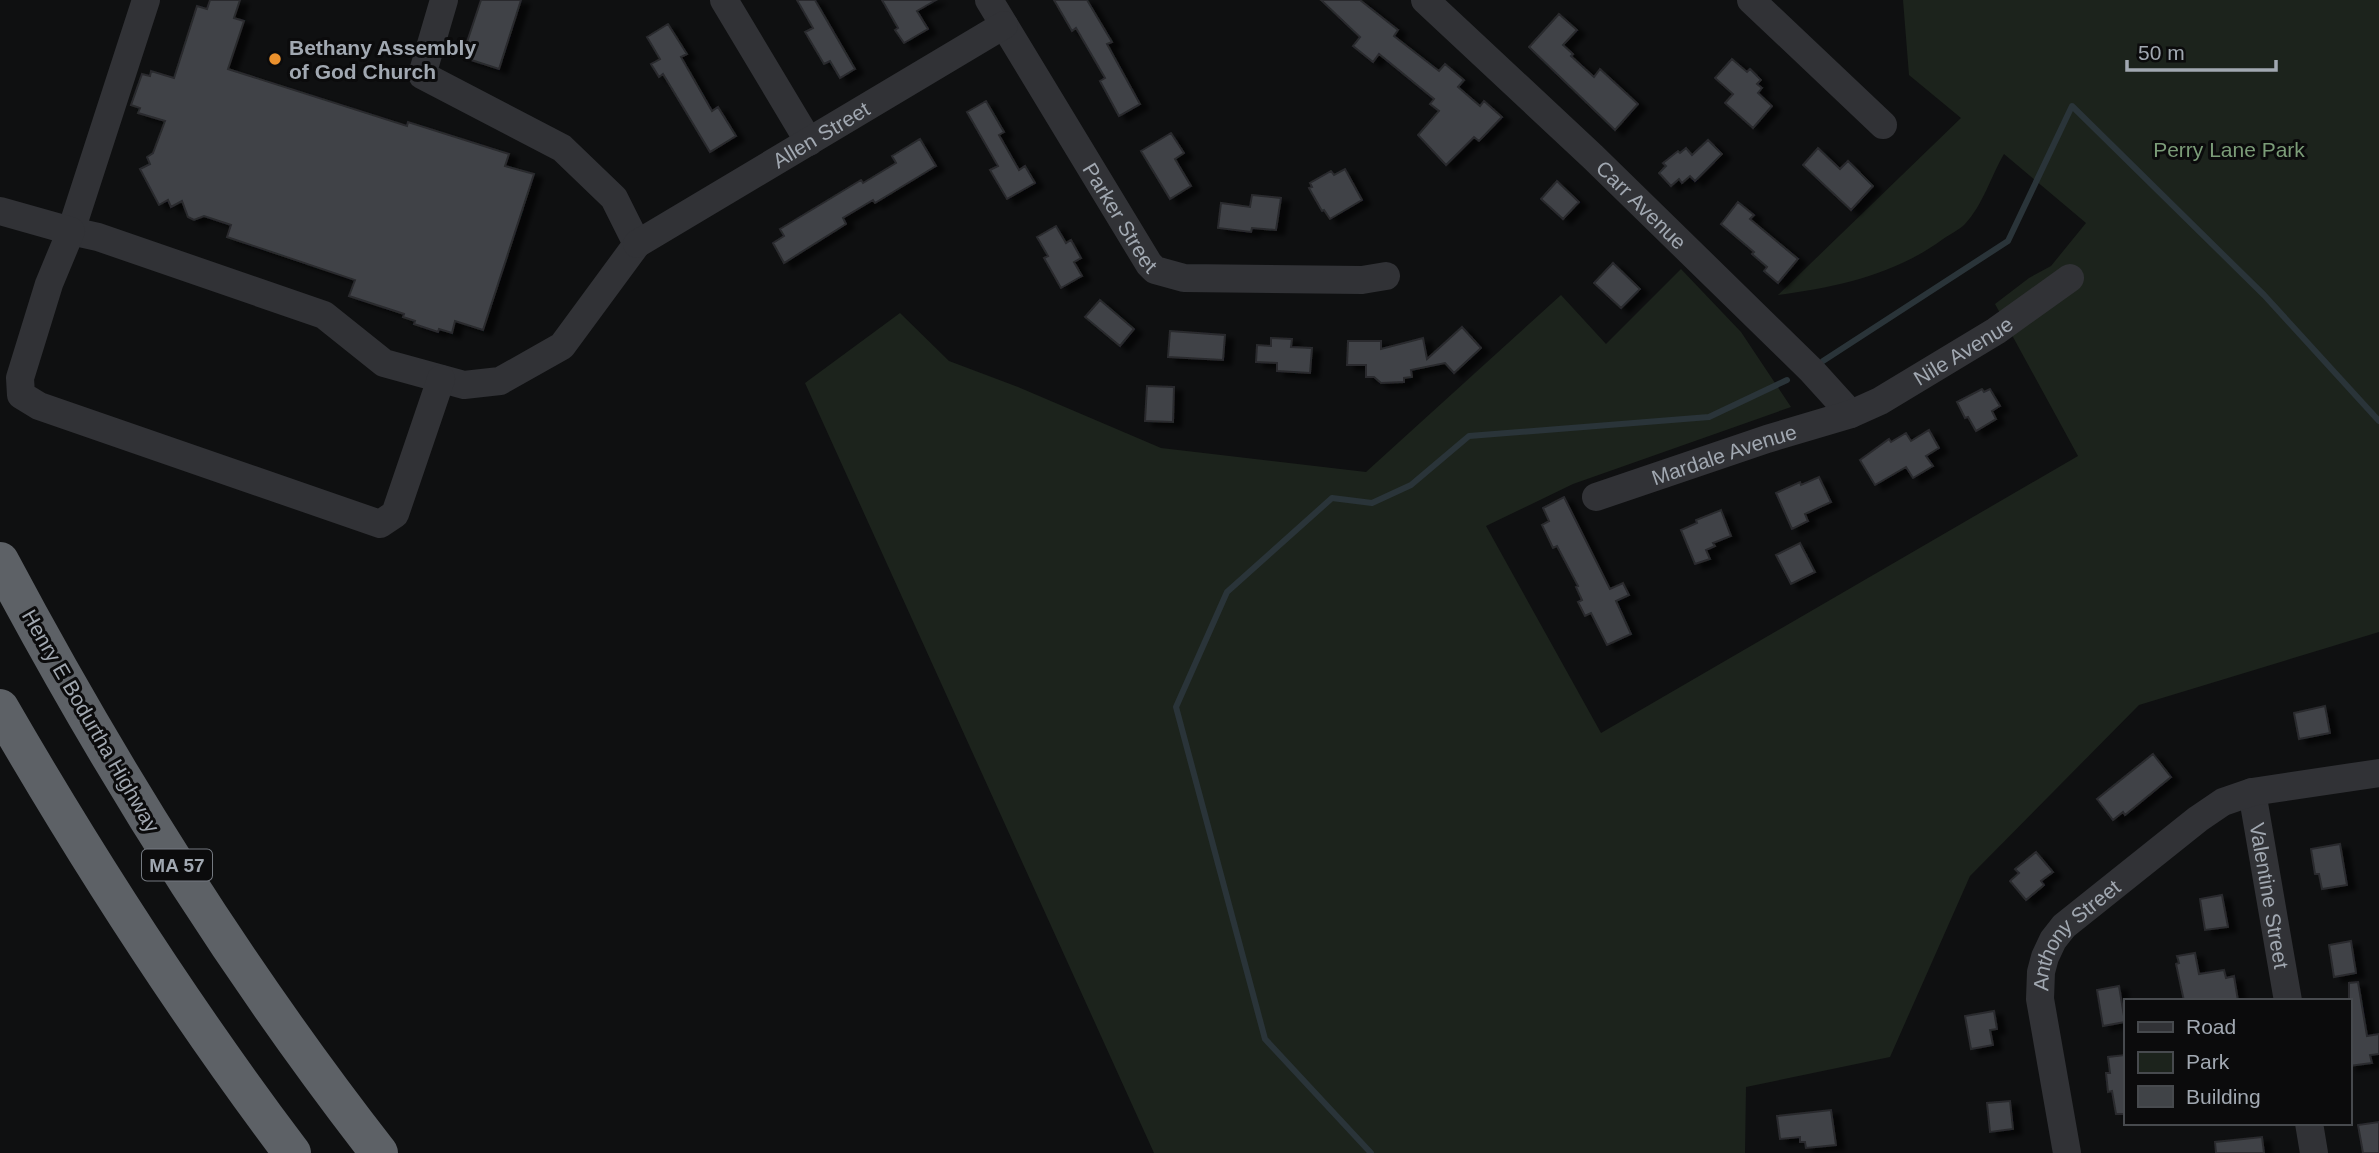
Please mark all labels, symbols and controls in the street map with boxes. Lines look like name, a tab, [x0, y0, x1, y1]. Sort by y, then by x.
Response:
scale bar	[2127, 28, 2276, 72]
place label: Bethany Assembly of God Church	[289, 36, 476, 83]
text: 50 m	[2138, 41, 2185, 64]
marker: Bethany Assembly of God Church	[267, 51, 283, 67]
street label: Allen Street	[768, 97, 873, 172]
park label: Perry Lane Park	[2153, 138, 2305, 161]
street label: Carr Avenue	[1592, 156, 1691, 253]
street label: Parker Street	[1079, 158, 1162, 277]
street label: Nile Avenue	[1909, 312, 2017, 390]
street label: Mardale Avenue	[1648, 419, 1799, 489]
street label: Henry E Bodurtha Highway	[18, 606, 165, 837]
street label: Valentine Street	[2246, 821, 2294, 971]
road number: MA 57	[142, 850, 212, 880]
street label: Anthony Street	[2029, 874, 2124, 991]
legend	[2124, 999, 2351, 1125]
text: Road	[2186, 1015, 2236, 1038]
text: Park	[2186, 1050, 2230, 1073]
text: Building	[2186, 1085, 2261, 1108]

